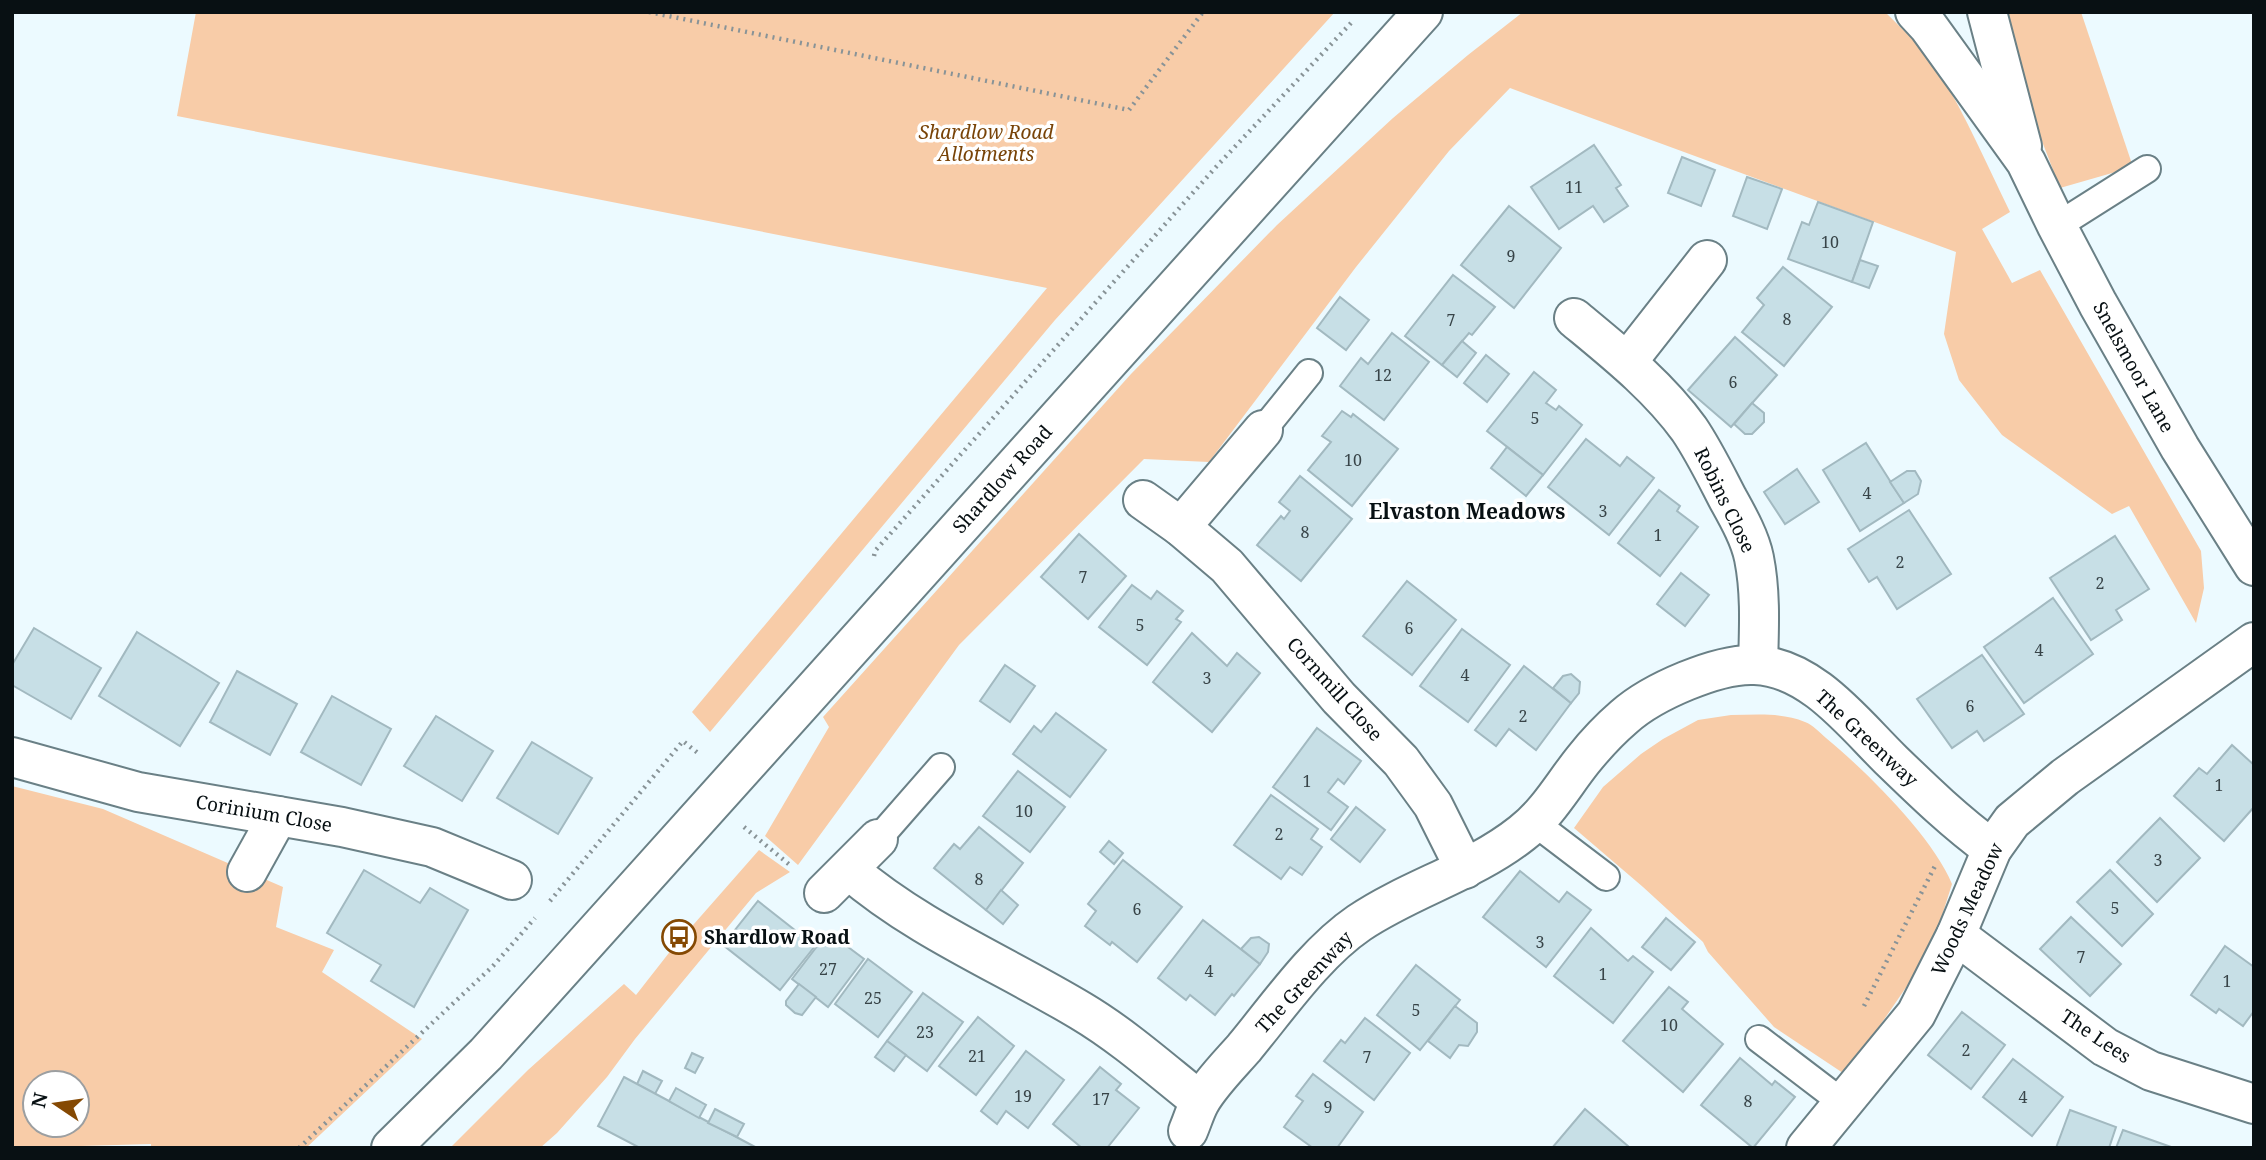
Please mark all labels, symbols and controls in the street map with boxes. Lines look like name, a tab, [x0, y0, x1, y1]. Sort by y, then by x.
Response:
park label: Shardlow Road Allotments	[919, 119, 1054, 167]
house number: 11	[1565, 176, 1583, 198]
house number: 10	[1821, 231, 1839, 253]
house number: 9	[1507, 245, 1515, 267]
street label: Snelsmoor Lane	[2087, 297, 2181, 437]
house number: 8	[1783, 308, 1792, 330]
house number: 7	[1447, 309, 1456, 331]
house number: 12	[1374, 364, 1392, 386]
house number: 6	[1729, 371, 1738, 393]
house number: 5	[1531, 407, 1539, 429]
street label: Shardlow Road	[946, 419, 1058, 539]
street label: Robins Close	[1688, 443, 1762, 557]
house number: 10	[1344, 449, 1362, 471]
house number: 4	[1863, 482, 1872, 504]
district label: Elvaston Meadows	[1369, 497, 1565, 525]
house number: 3	[1599, 500, 1608, 522]
house number: 8	[1301, 521, 1310, 543]
house number: 1	[1654, 524, 1662, 546]
house number: 2	[1896, 551, 1904, 573]
house number: 7	[1079, 566, 1088, 588]
house number: 2	[2096, 572, 2104, 594]
house number: 5	[1136, 614, 1144, 636]
house number: 6	[1405, 617, 1414, 639]
street label: Cornmill Close	[1281, 631, 1389, 747]
house number: 4	[2035, 639, 2044, 661]
house number: 4	[1461, 664, 1470, 686]
house number: 3	[1203, 667, 1212, 689]
street label: The Greenway	[1810, 684, 1924, 792]
house number: 6	[1966, 695, 1975, 717]
house number: 2	[1519, 705, 1527, 727]
house number: 1	[1303, 770, 1311, 792]
house number: 1	[2215, 774, 2223, 796]
street label: Corinium Close	[194, 788, 334, 838]
house number: 10	[1015, 800, 1033, 822]
house number: 2	[1275, 823, 1283, 845]
street label: Woods Meadow	[1925, 838, 2009, 980]
house number: 3	[2154, 849, 2163, 871]
house number: 8	[975, 868, 984, 890]
house number: 5	[2111, 897, 2119, 919]
house number: 6	[1133, 898, 1142, 920]
bus stop icon: Shardlow Road	[660, 918, 698, 956]
place label: Shardlow Road	[704, 924, 850, 950]
street label: The Greenway	[1250, 925, 1358, 1039]
house number: 3	[1536, 931, 1545, 953]
house number: 7	[2077, 946, 2086, 968]
house number: 27	[819, 958, 837, 980]
house number: 4	[1205, 960, 1214, 982]
house number: 1	[1599, 963, 1607, 985]
house number: 1	[2223, 970, 2231, 992]
house number: 25	[864, 987, 882, 1009]
house number: 5	[1412, 999, 1420, 1021]
street label: The Lees	[2056, 1003, 2136, 1069]
house number: 10	[1660, 1014, 1678, 1036]
house number: 23	[916, 1021, 934, 1043]
house number: 2	[1962, 1039, 1970, 1061]
house number: 21	[968, 1045, 986, 1067]
house number: 7	[1363, 1046, 1372, 1068]
north arrow	[21, 1069, 91, 1139]
house number: 19	[1014, 1085, 1032, 1107]
house number: 4	[2019, 1086, 2028, 1108]
house number: 17	[1092, 1088, 1110, 1110]
text: N	[25, 1090, 54, 1110]
house number: 8	[1744, 1090, 1753, 1112]
house number: 9	[1324, 1096, 1332, 1118]

